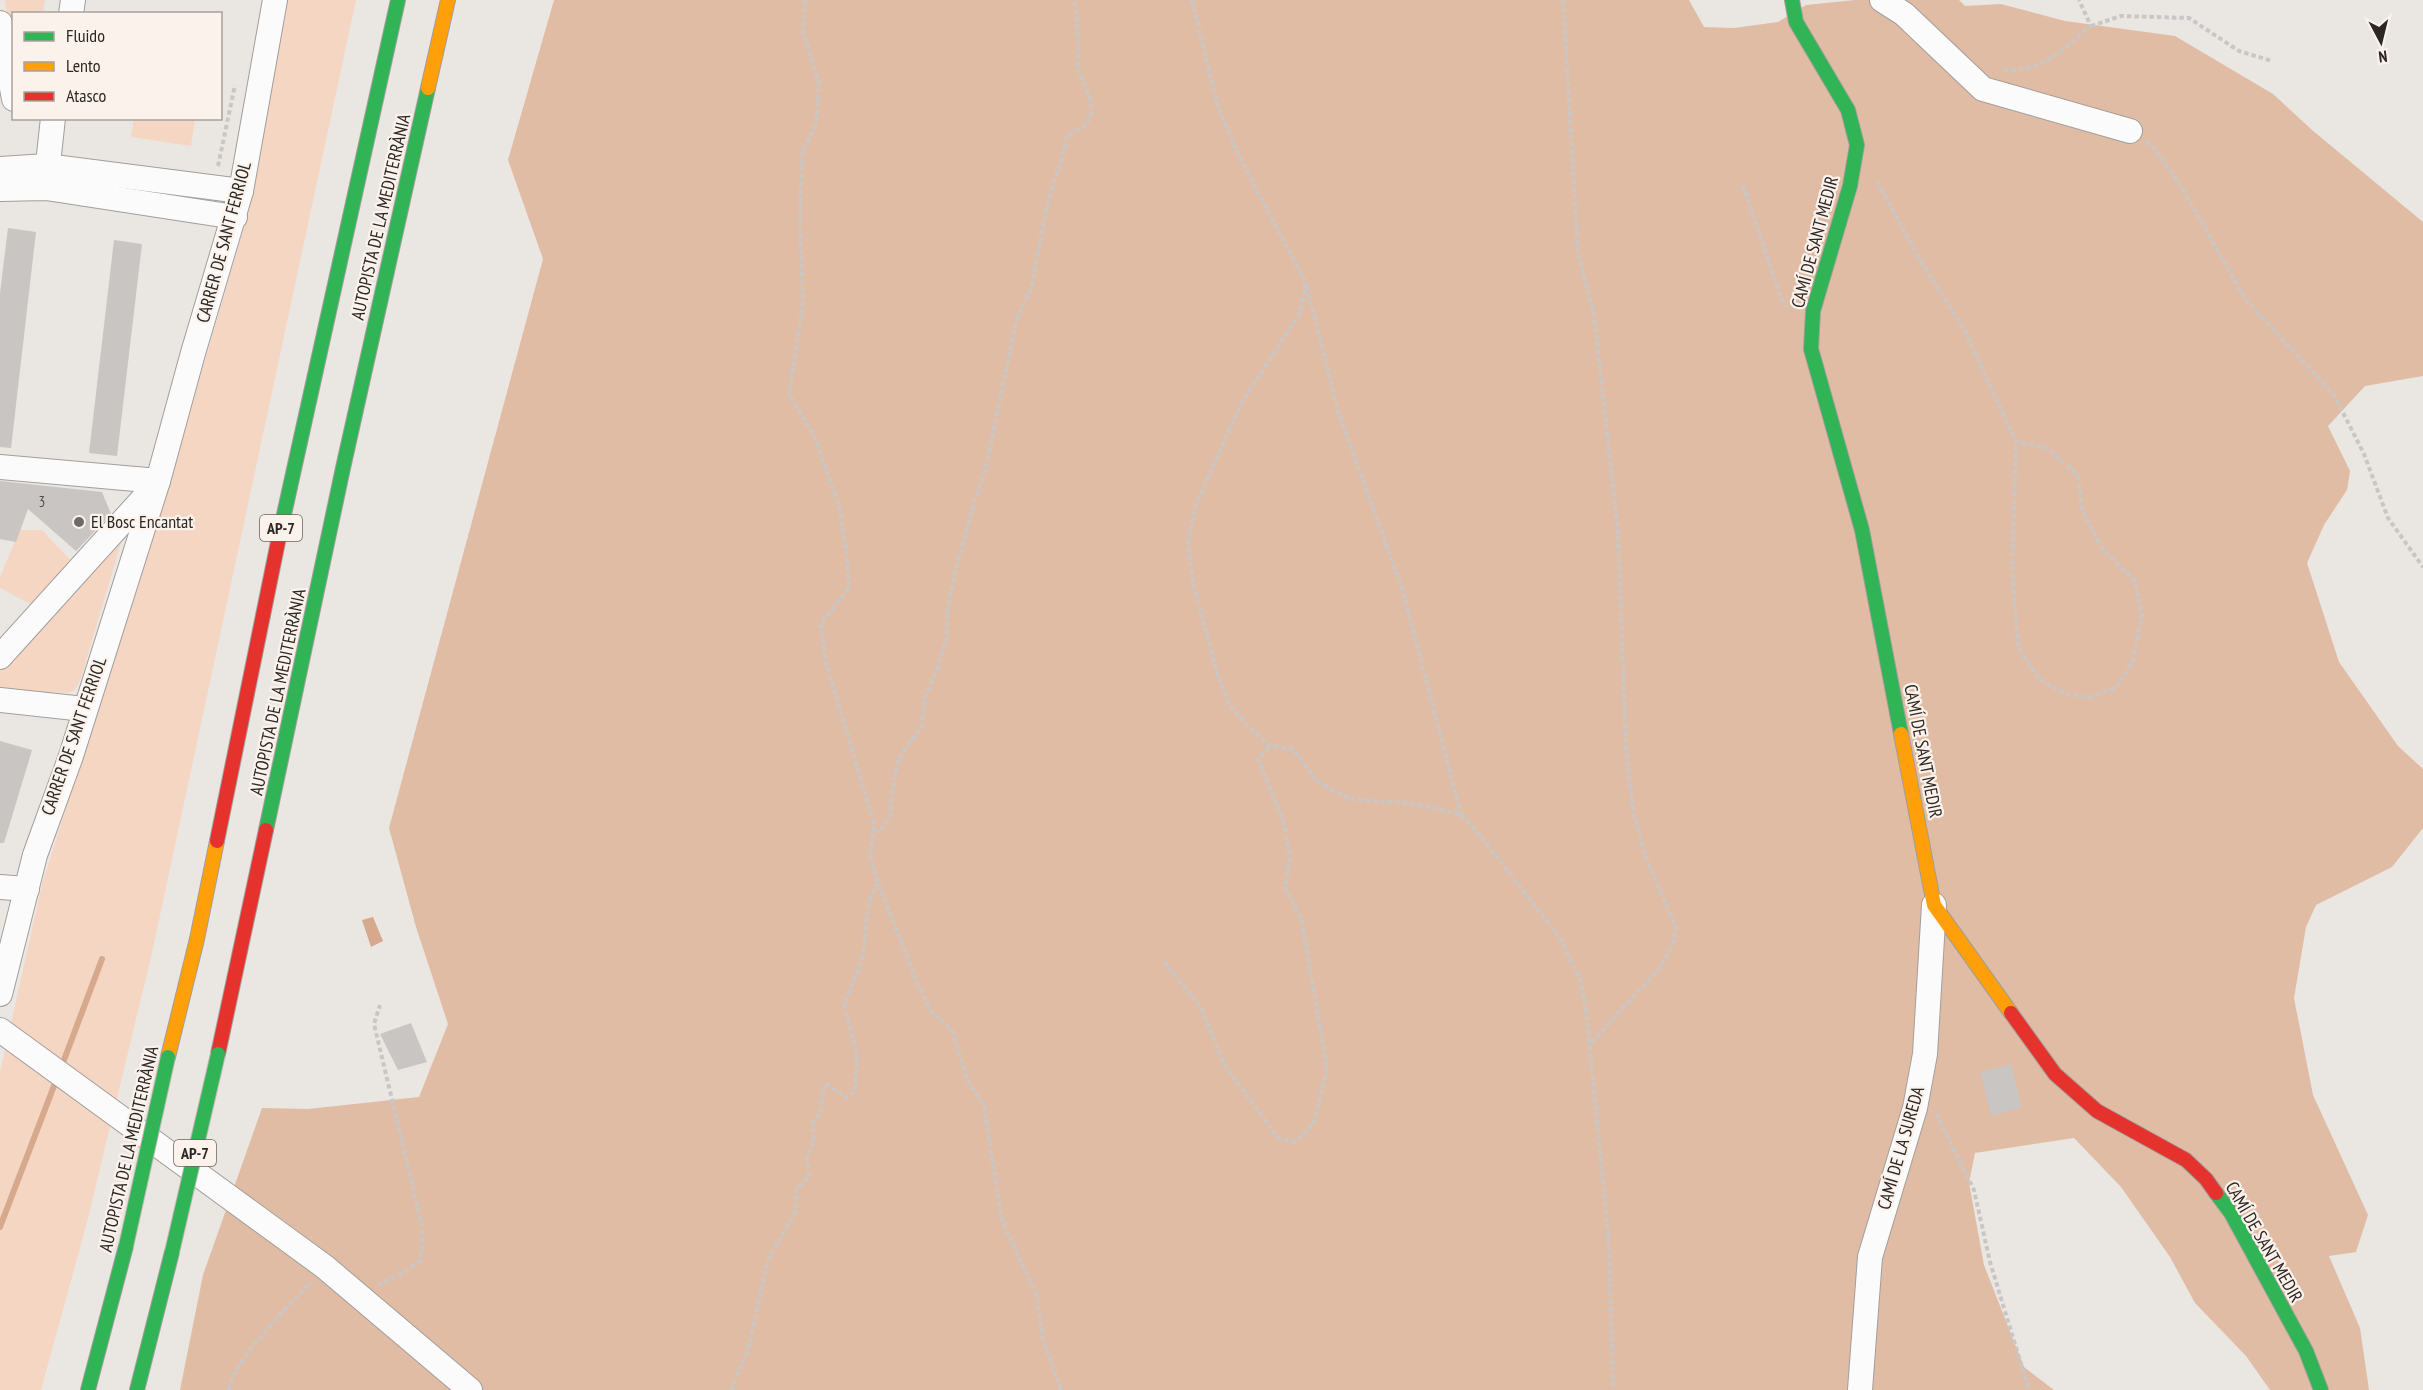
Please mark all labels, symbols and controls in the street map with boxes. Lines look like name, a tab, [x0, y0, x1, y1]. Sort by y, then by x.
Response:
legend	[12, 12, 222, 120]
north arrow	[2351, 12, 2411, 72]
text: Fluido	[66, 24, 105, 47]
text: N	[2377, 46, 2388, 67]
text: Lento	[66, 54, 101, 77]
text: Atasco	[66, 84, 107, 107]
street label: AUTOPISTA DE LA MEDITERRÀNIA	[346, 111, 416, 322]
street label: CARRER DE SANT FERRIOL	[191, 158, 256, 325]
street label: CAMÍ DE SANT MEDIR	[1786, 173, 1843, 310]
house number: 3	[39, 492, 45, 511]
place label: El Bosc Encantat	[91, 510, 193, 533]
marker: El Bosc Encantat	[72, 515, 86, 529]
road number: AP-7	[260, 515, 302, 541]
street label: AUTOPISTA DE LA MEDITERRÀNIA	[244, 586, 311, 797]
street label: CARRER DE SANT FERRIOL	[36, 653, 112, 818]
street label: CAMÍ DE SANT MEDIR	[1899, 682, 1948, 820]
street label: AUTOPISTA DE LA MEDITERRÀNIA	[94, 1043, 164, 1254]
street label: CAMÍ DE LA SUREDA	[1872, 1083, 1929, 1212]
road number: AP-7	[174, 1140, 216, 1166]
street label: CAMÍ DE SANT MEDIR	[2221, 1177, 2308, 1306]

